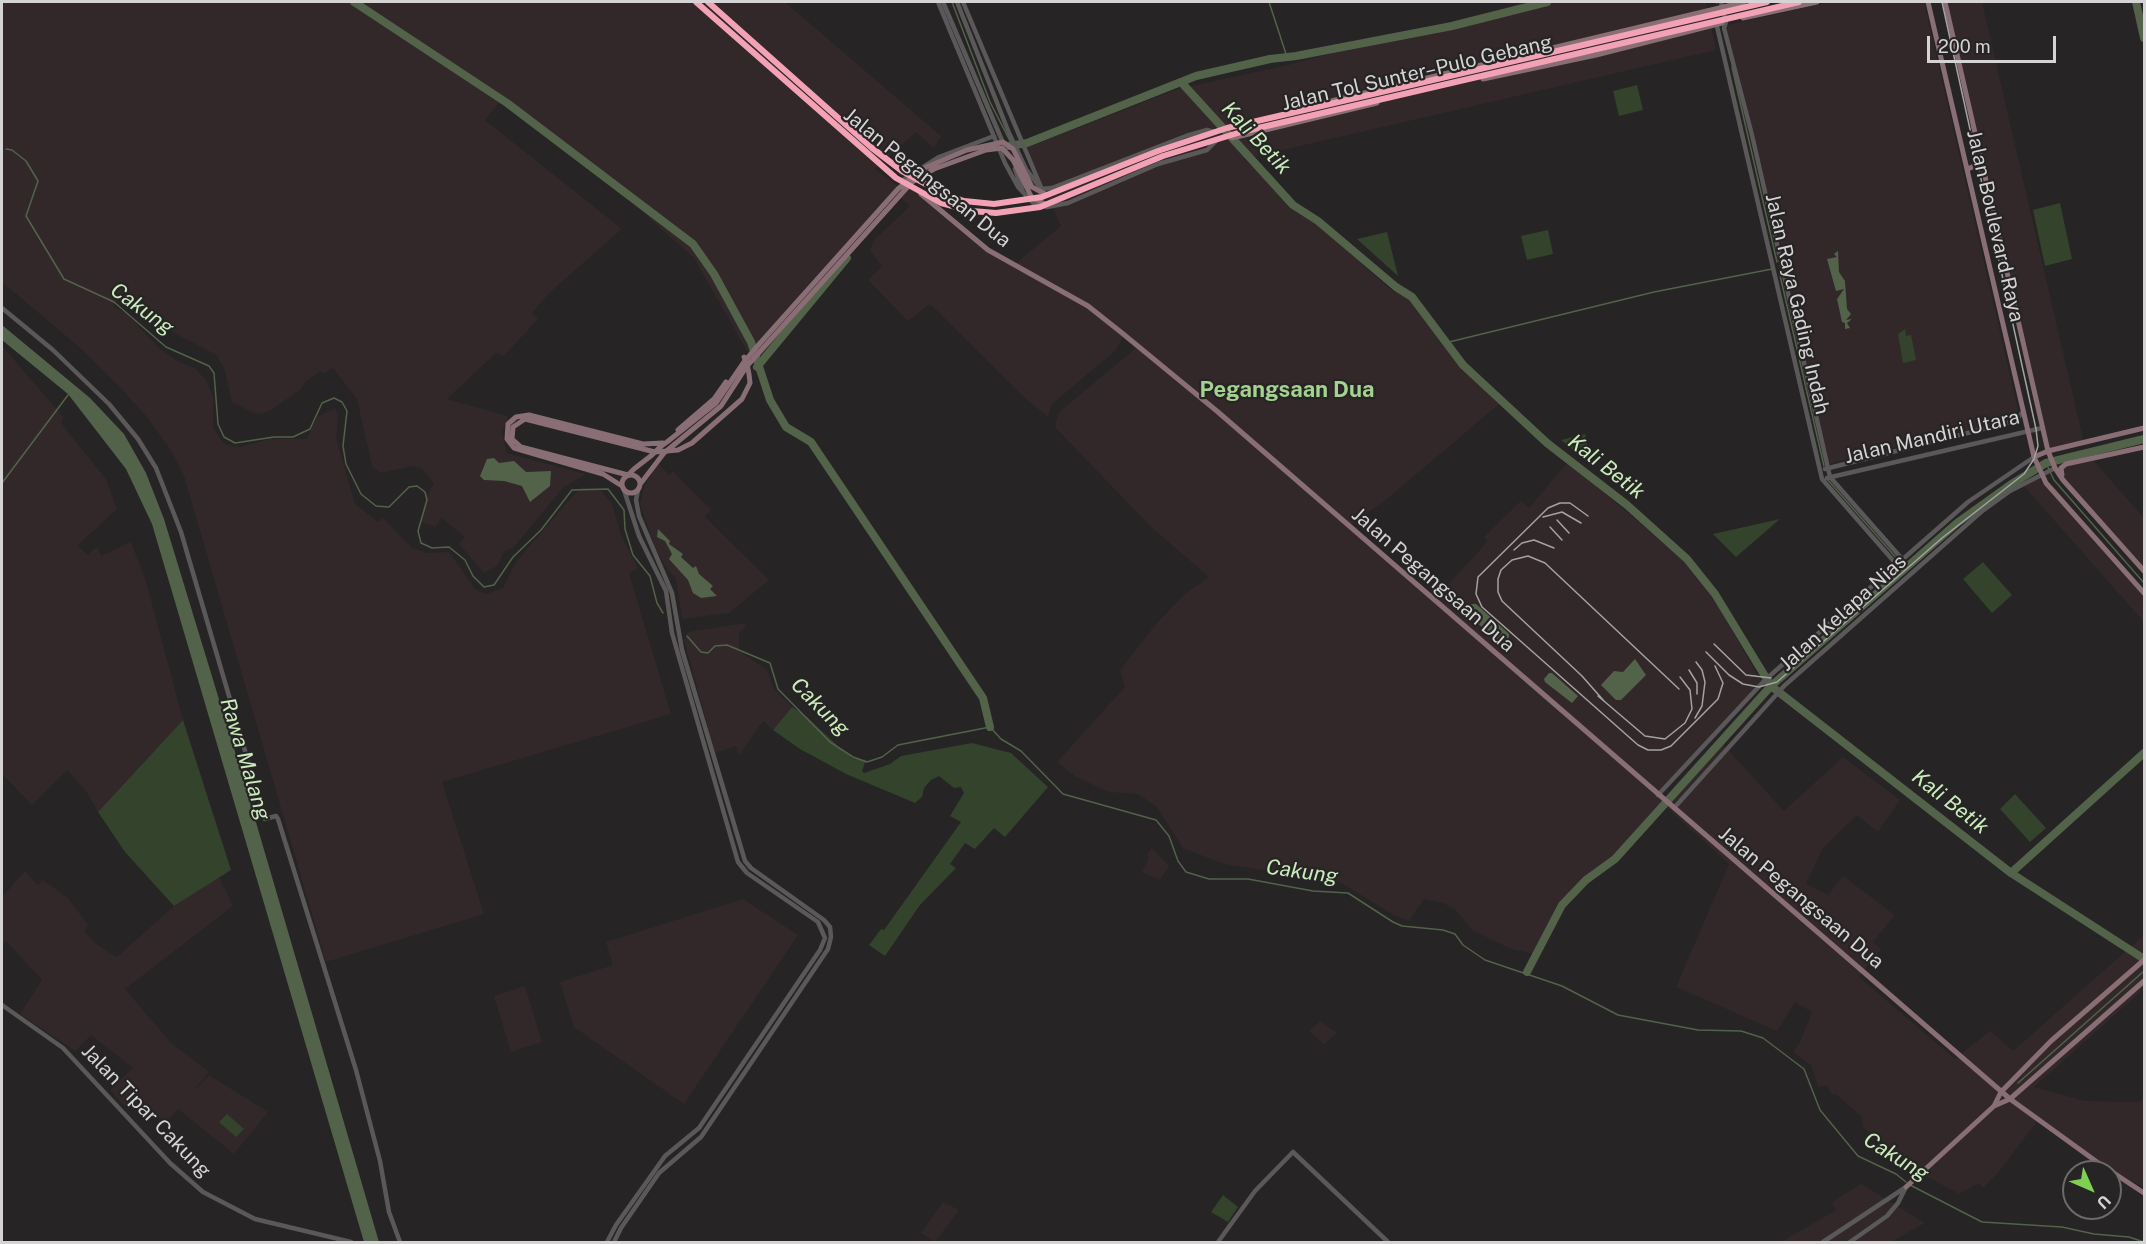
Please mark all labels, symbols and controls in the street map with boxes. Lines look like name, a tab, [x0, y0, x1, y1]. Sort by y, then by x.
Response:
scale bar	[1930, 24, 2059, 62]
street label: Jalan Tol Sunter–Pulo Gebang	[1279, 30, 1555, 116]
text: 200 m	[1938, 36, 1991, 57]
water label: Kali Betik	[1216, 96, 1296, 180]
street label: Jalan Pegangsaan Dua	[839, 103, 1015, 253]
street label: Jalan Boulevard Raya	[1961, 128, 2029, 324]
street label: Jalan Raya Gading Indah	[1760, 191, 1834, 417]
water label: Cakung	[105, 278, 179, 340]
district label: Pegangsaan Dua	[1199, 377, 1375, 403]
street label: Jalan Mandiri Utara	[1842, 405, 2022, 469]
water label: Kali Betik	[1563, 429, 1649, 505]
street label: Jalan Pegangsaan Dua	[1347, 503, 1519, 657]
street label: Jalan Kelapa Nias	[1775, 550, 1911, 676]
water label: Cakung	[786, 673, 854, 741]
water label: Rawa Malang	[214, 695, 276, 823]
water label: Kali Betik	[1907, 764, 1993, 840]
street label: Jalan Pegangsaan Dua	[1714, 822, 1888, 974]
water label: Cakung	[1264, 854, 1340, 890]
street label: Jalan Tipar Cakung	[76, 1039, 216, 1183]
water label: Cakung	[1859, 1127, 1933, 1187]
north arrow	[2062, 1160, 2122, 1220]
text: U	[2093, 1191, 2114, 1212]

